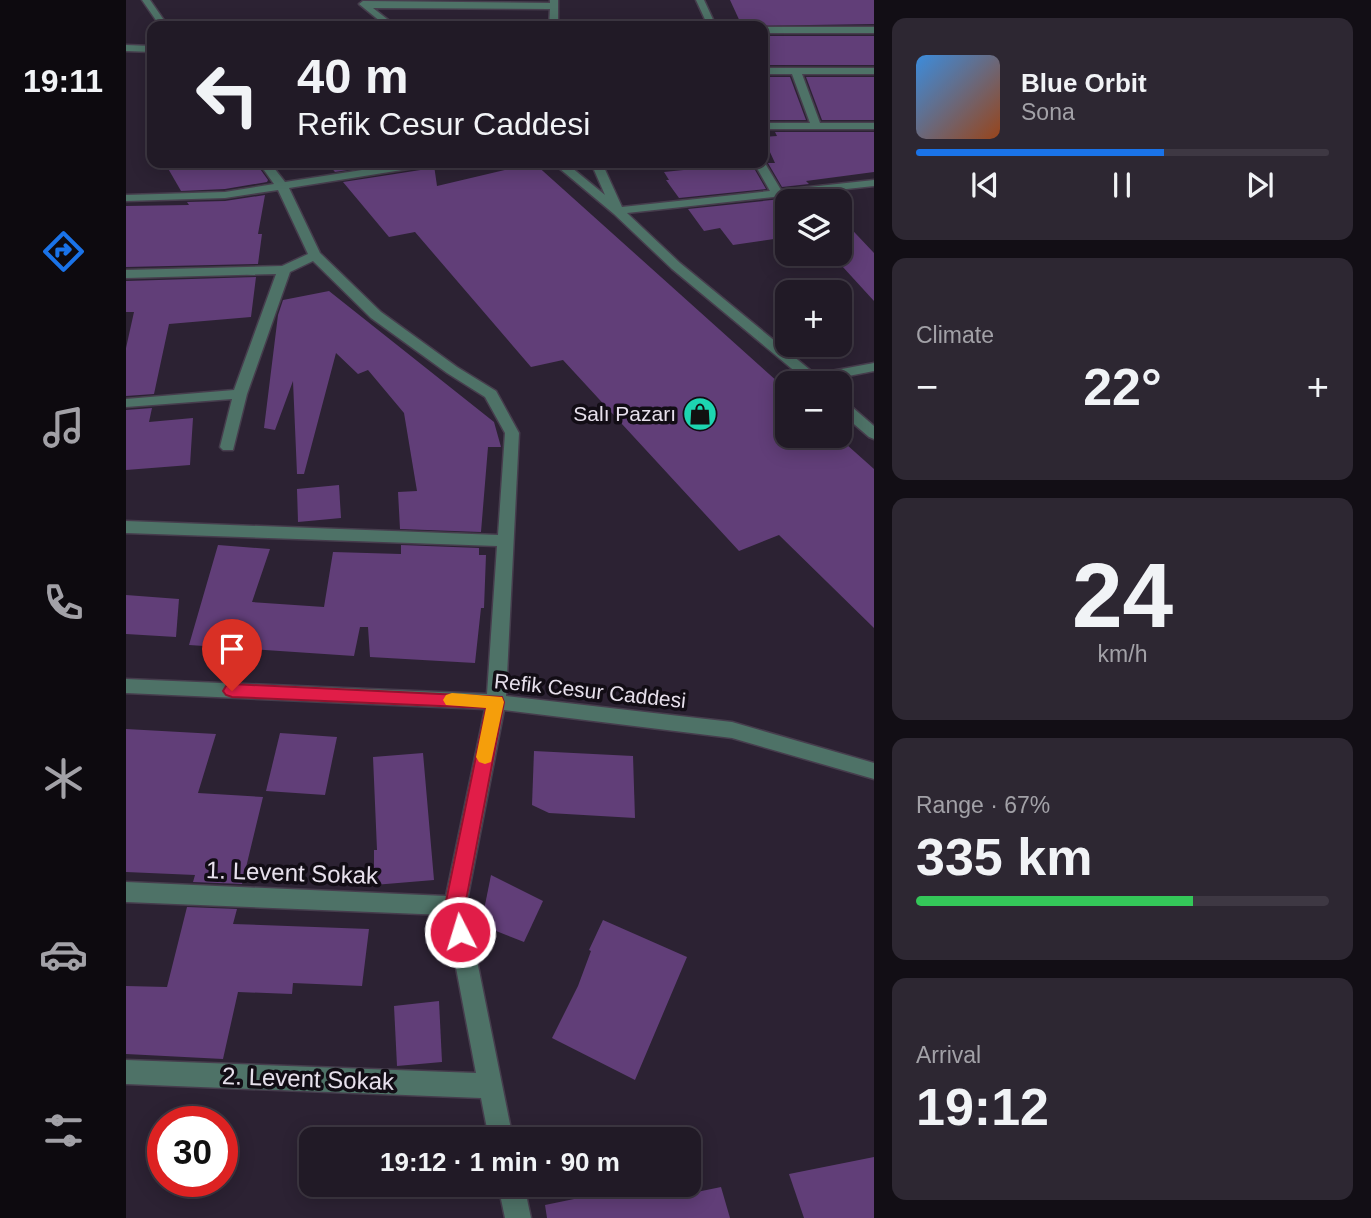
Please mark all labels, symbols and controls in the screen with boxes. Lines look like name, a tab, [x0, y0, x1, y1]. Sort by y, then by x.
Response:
icon: left	[182, 49, 273, 140]
text: 40 m	[297, 49, 409, 103]
text: 19:11	[23, 63, 103, 99]
text: Blue Orbit	[1021, 68, 1147, 98]
text: Sona	[1021, 99, 1075, 125]
text: Refik Cesur Caddesi	[297, 106, 590, 142]
icon: previous	[966, 166, 1004, 204]
icon: pause	[1103, 166, 1141, 204]
icon: next	[1241, 166, 1279, 204]
map controls	[775, 189, 852, 448]
button: layers	[775, 189, 852, 266]
icon: directions	[39, 227, 88, 276]
button: +	[775, 280, 852, 357]
text: Climate	[916, 322, 994, 348]
text: 22°	[1083, 358, 1162, 416]
text: −	[916, 366, 938, 408]
text: +	[1307, 366, 1329, 408]
button: −	[775, 371, 852, 448]
shop icon: Salı Pazarı	[681, 395, 719, 433]
place label: Salı Pazarı	[573, 402, 676, 425]
icon: music	[39, 403, 88, 452]
text: 24	[1072, 545, 1173, 646]
icon: phone	[39, 578, 88, 627]
pin	[202, 619, 262, 691]
icon: arrive	[213, 630, 251, 668]
text: km/h	[1098, 641, 1147, 667]
street label: Refik Cesur Caddesi	[493, 669, 687, 712]
icon: climate	[39, 754, 88, 803]
text: Range · 67%	[916, 792, 1050, 818]
text: 335 km	[916, 828, 1092, 886]
street label: 1. Levent Sokak	[206, 856, 379, 889]
position arrow	[423, 895, 497, 969]
icon: car	[39, 930, 88, 979]
text: Arrival	[916, 1042, 981, 1068]
street label: 2. Levent Sokak	[222, 1062, 395, 1095]
text: 19:12	[916, 1078, 1049, 1136]
icon: filters	[39, 1106, 88, 1155]
speed limit sign: 30	[147, 1106, 238, 1197]
text: 19:12 · 1 min · 90 m	[380, 1147, 620, 1177]

